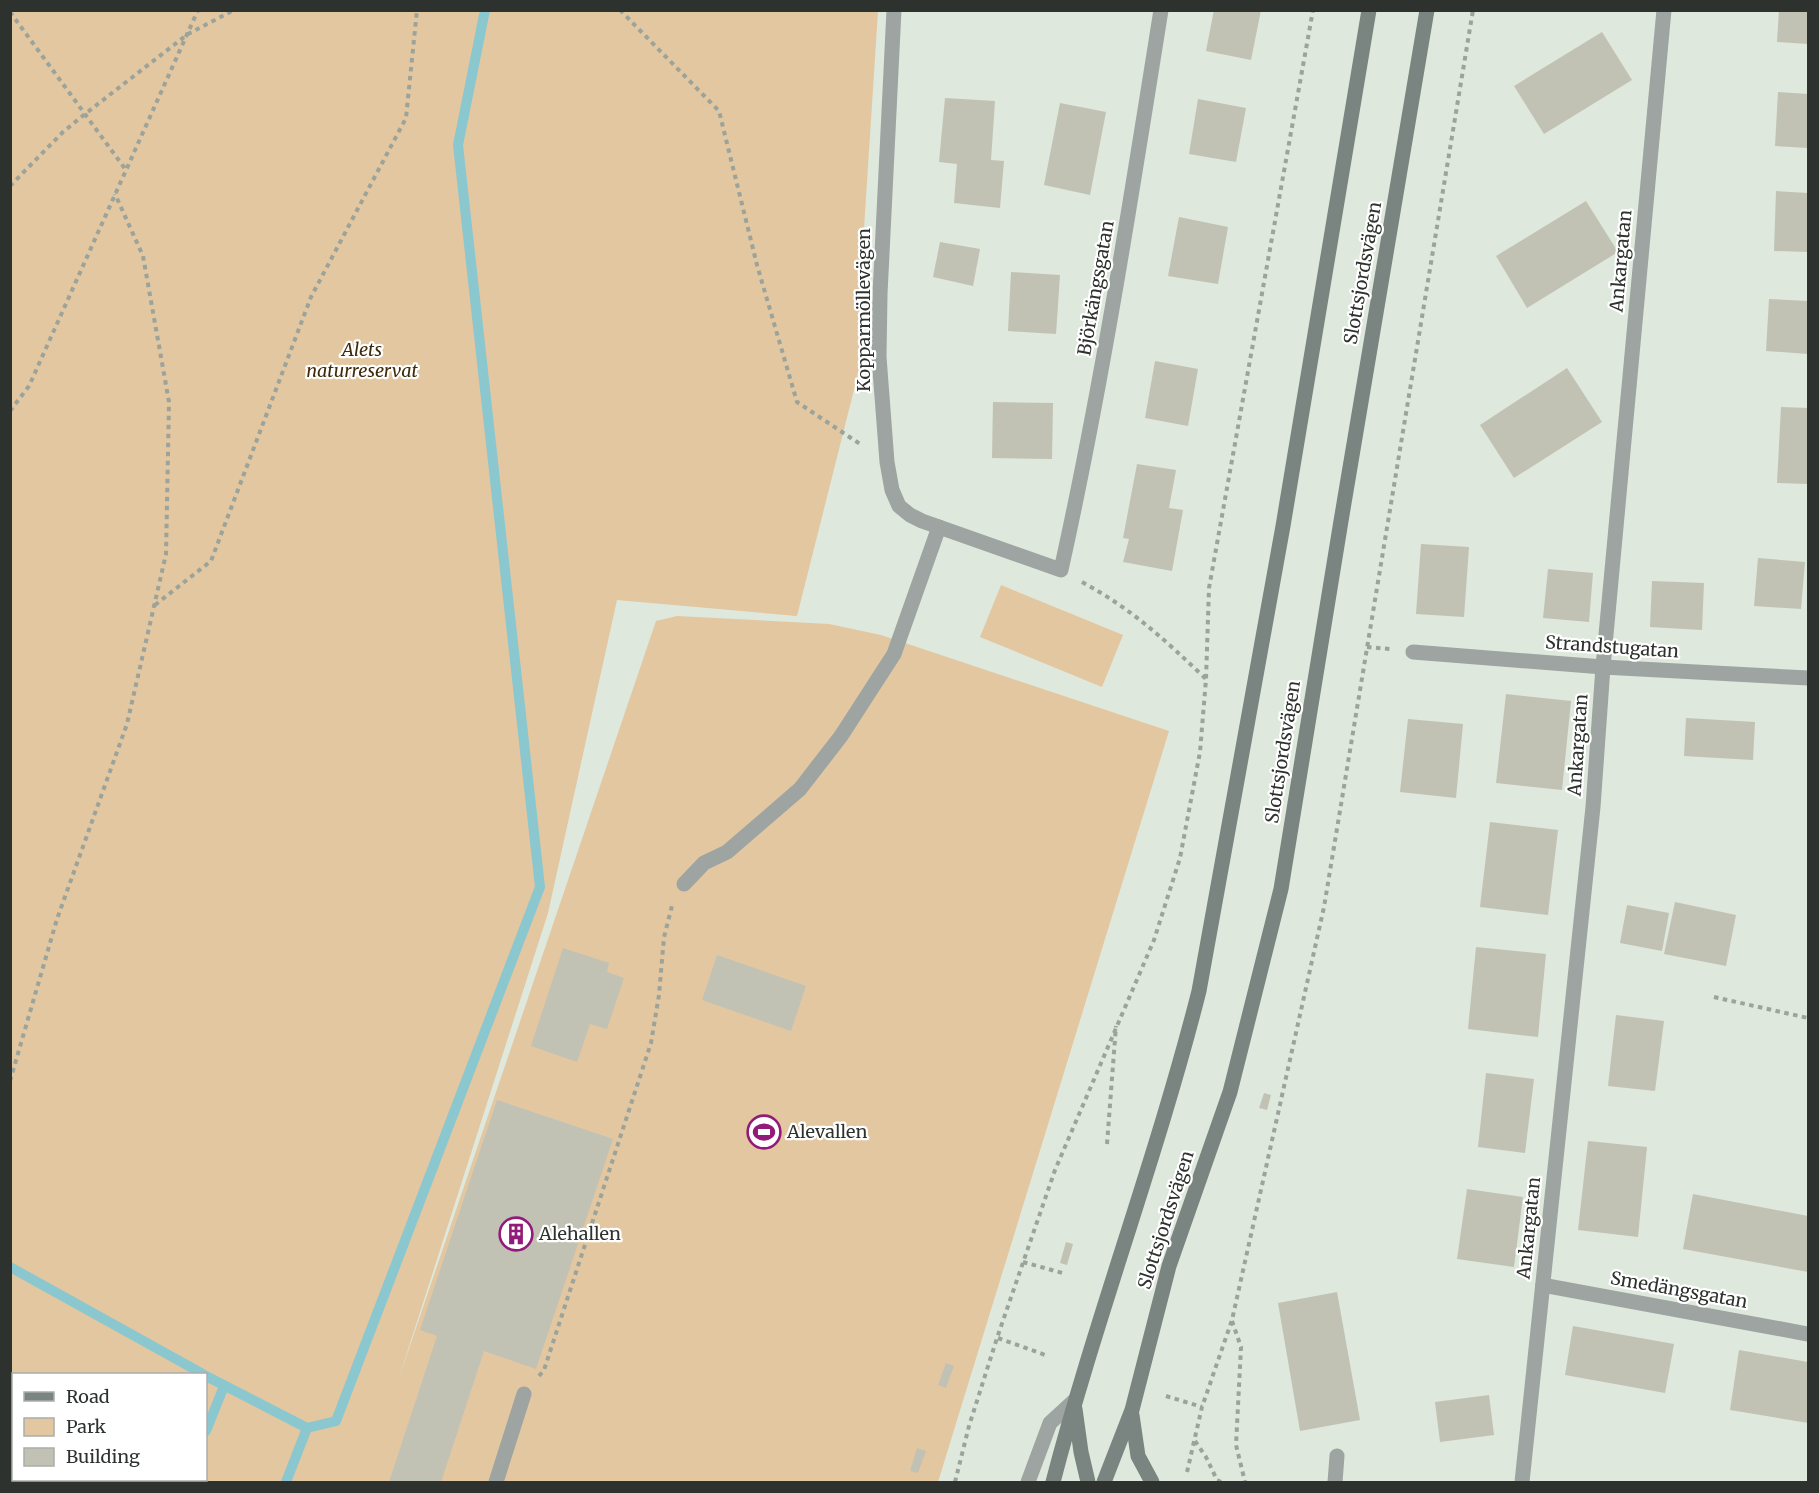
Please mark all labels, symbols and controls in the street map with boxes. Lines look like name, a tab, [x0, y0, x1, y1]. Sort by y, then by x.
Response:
street label: Slottsjordsvägen	[1339, 200, 1386, 346]
street label: Ankargatan	[1604, 209, 1636, 314]
street label: Björkängsgatan	[1072, 218, 1119, 357]
street label: Kopparmöllevägen	[852, 228, 875, 392]
park label: Alets naturreservat	[306, 338, 419, 382]
street label: Strandstugatan	[1544, 630, 1680, 663]
street label: Slottsjordsvägen	[1260, 679, 1305, 825]
street label: Ankargatan	[1562, 693, 1593, 798]
sports icon: Alevallen	[746, 1114, 782, 1150]
place label: Alevallen	[786, 1120, 867, 1143]
street label: Slottsjordsvägen	[1132, 1148, 1199, 1292]
street label: Ankargatan	[1512, 1176, 1545, 1281]
building icon: Alehallen	[498, 1216, 534, 1252]
place label: Alehallen	[538, 1222, 621, 1245]
street label: Smedängsgatan	[1609, 1266, 1750, 1313]
legend	[12, 1373, 207, 1481]
text: Road	[66, 1385, 110, 1408]
text: Park	[66, 1415, 107, 1438]
text: Building	[66, 1445, 140, 1468]

